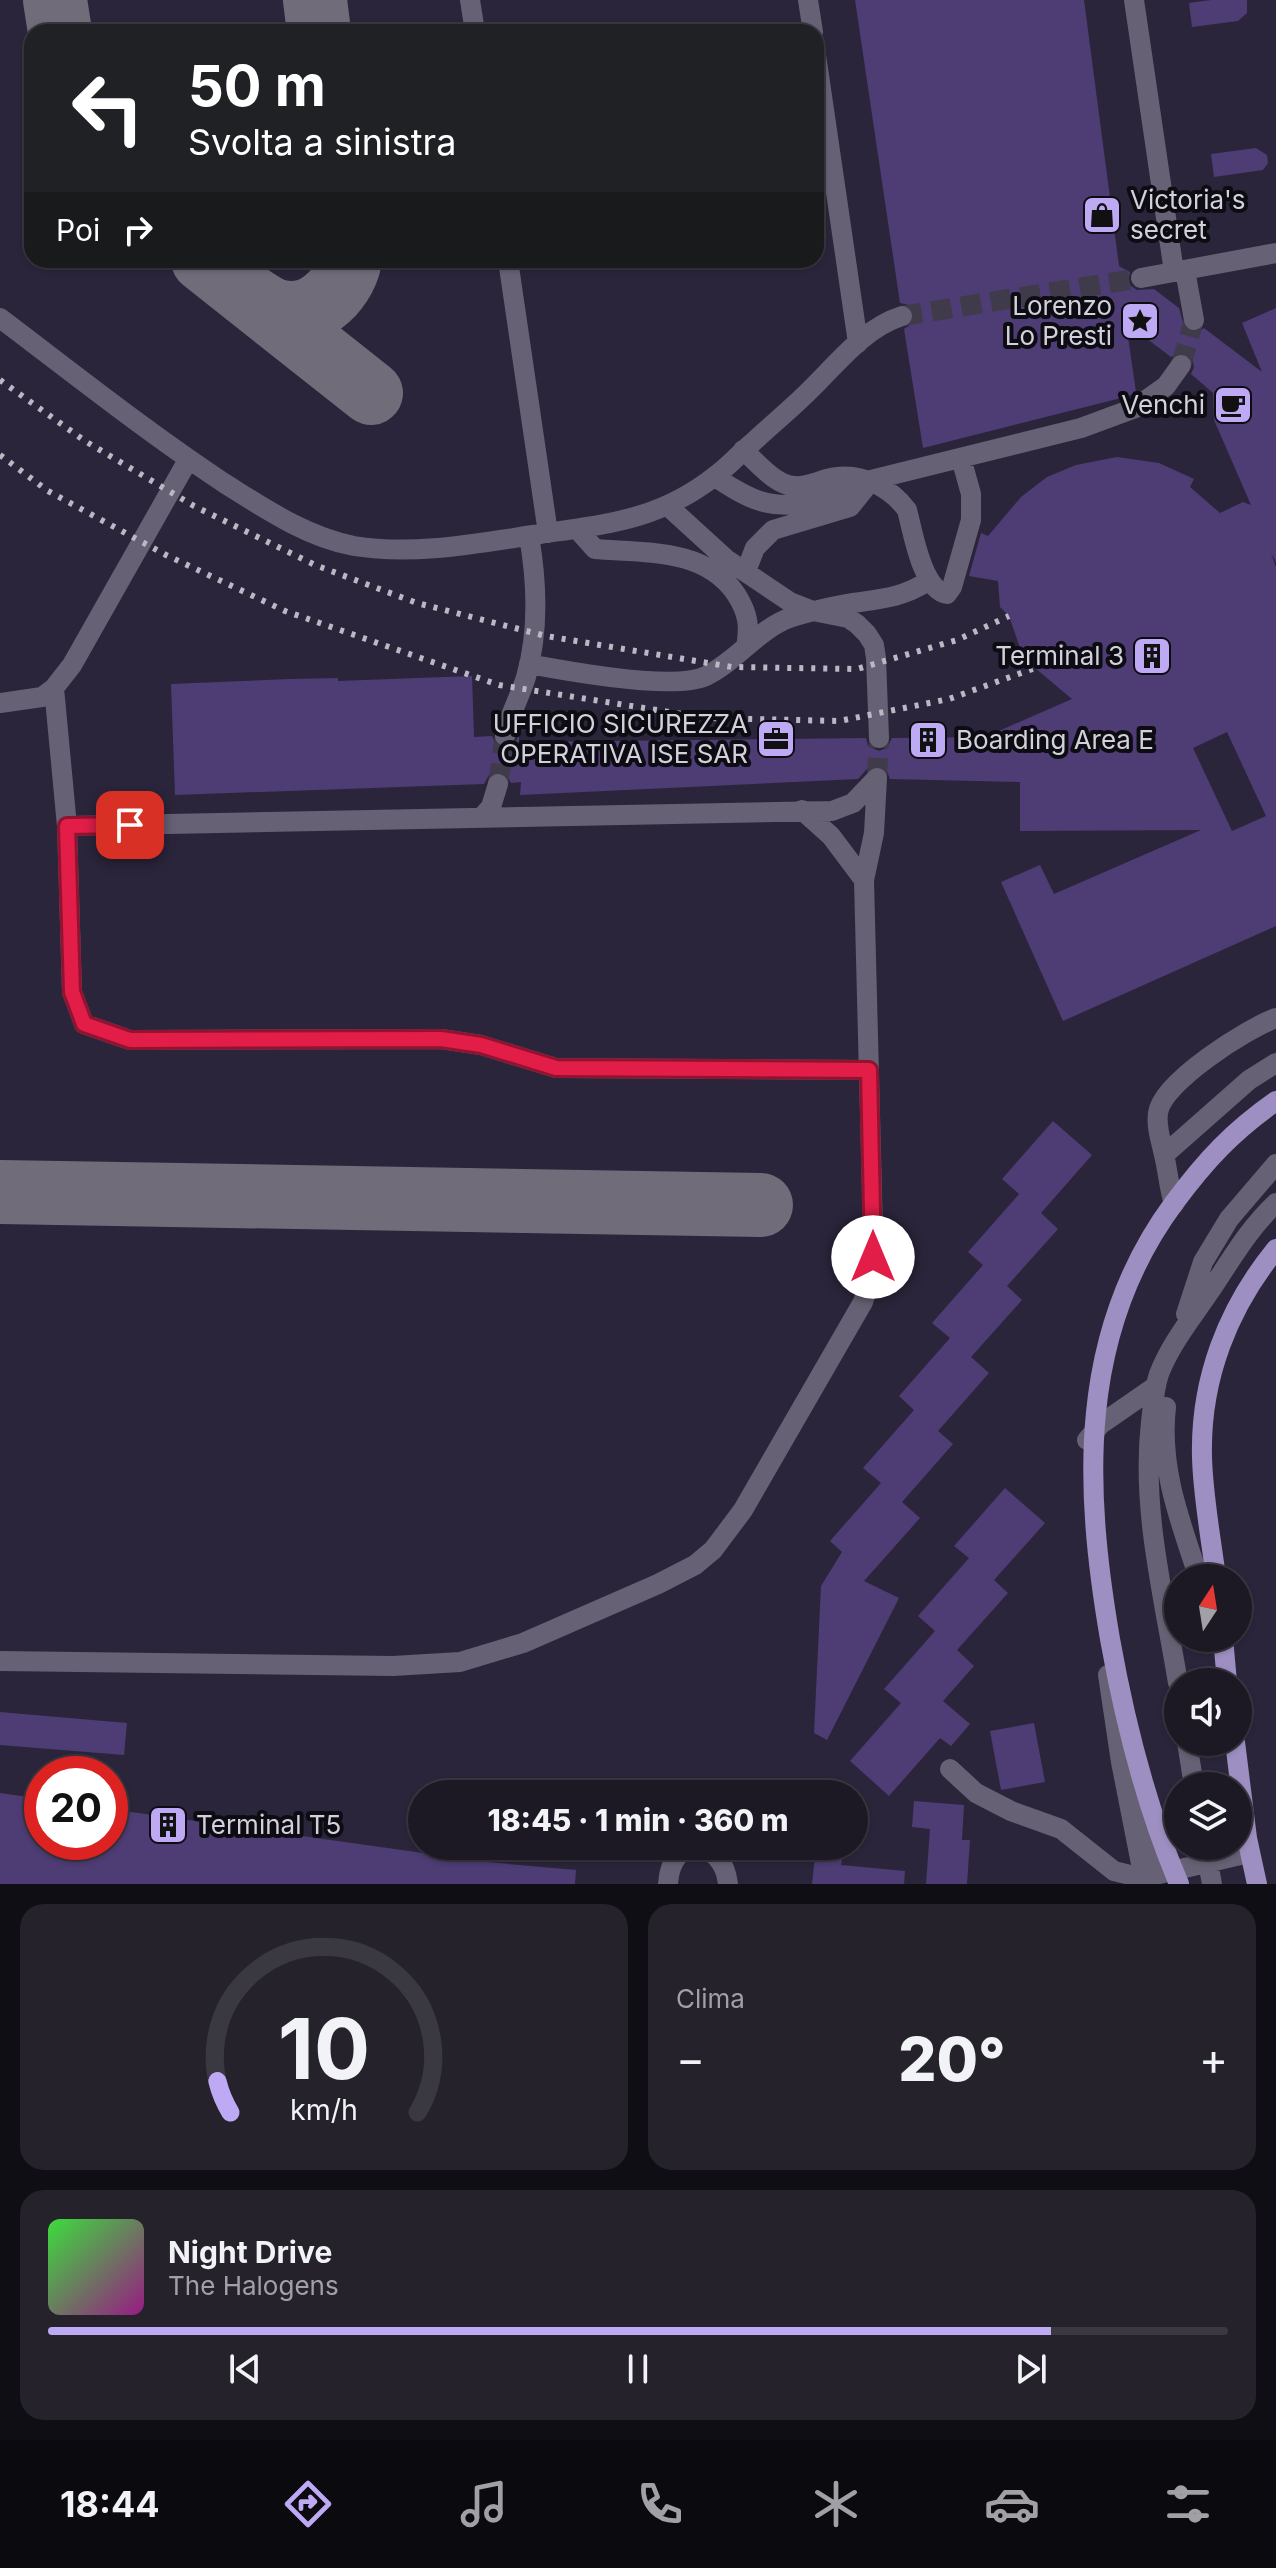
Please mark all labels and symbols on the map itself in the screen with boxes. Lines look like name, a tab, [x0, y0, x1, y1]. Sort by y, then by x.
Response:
place label: Victoria's secret	[1130, 184, 1246, 245]
shop icon: Victoria's secret	[1081, 194, 1123, 236]
place label: Lorenzo Lo Presti	[1005, 290, 1112, 351]
place icon: Lorenzo Lo Presti	[1119, 300, 1161, 342]
cafe icon: Venchi	[1212, 384, 1254, 426]
place label: Venchi	[1121, 389, 1205, 420]
building icon: Terminal 3	[1131, 635, 1173, 677]
place label: Terminal 3	[995, 640, 1124, 671]
place label: UFFICIO SICUREZZA OPERATIVA ISE SAR	[493, 708, 748, 769]
office icon: UFFICIO SICUREZZA OPERATIVA ISE SAR	[755, 718, 797, 760]
building icon: Boarding Area E	[907, 719, 949, 761]
place label: Boarding Area E	[956, 724, 1154, 755]
pin	[96, 791, 164, 859]
position arrow	[831, 1215, 915, 1299]
north arrow	[1164, 1564, 1252, 1652]
speed limit sign: 20	[24, 1756, 128, 1860]
building icon: Terminal T5	[147, 1804, 189, 1846]
place label: Terminal T5	[196, 1809, 341, 1840]

